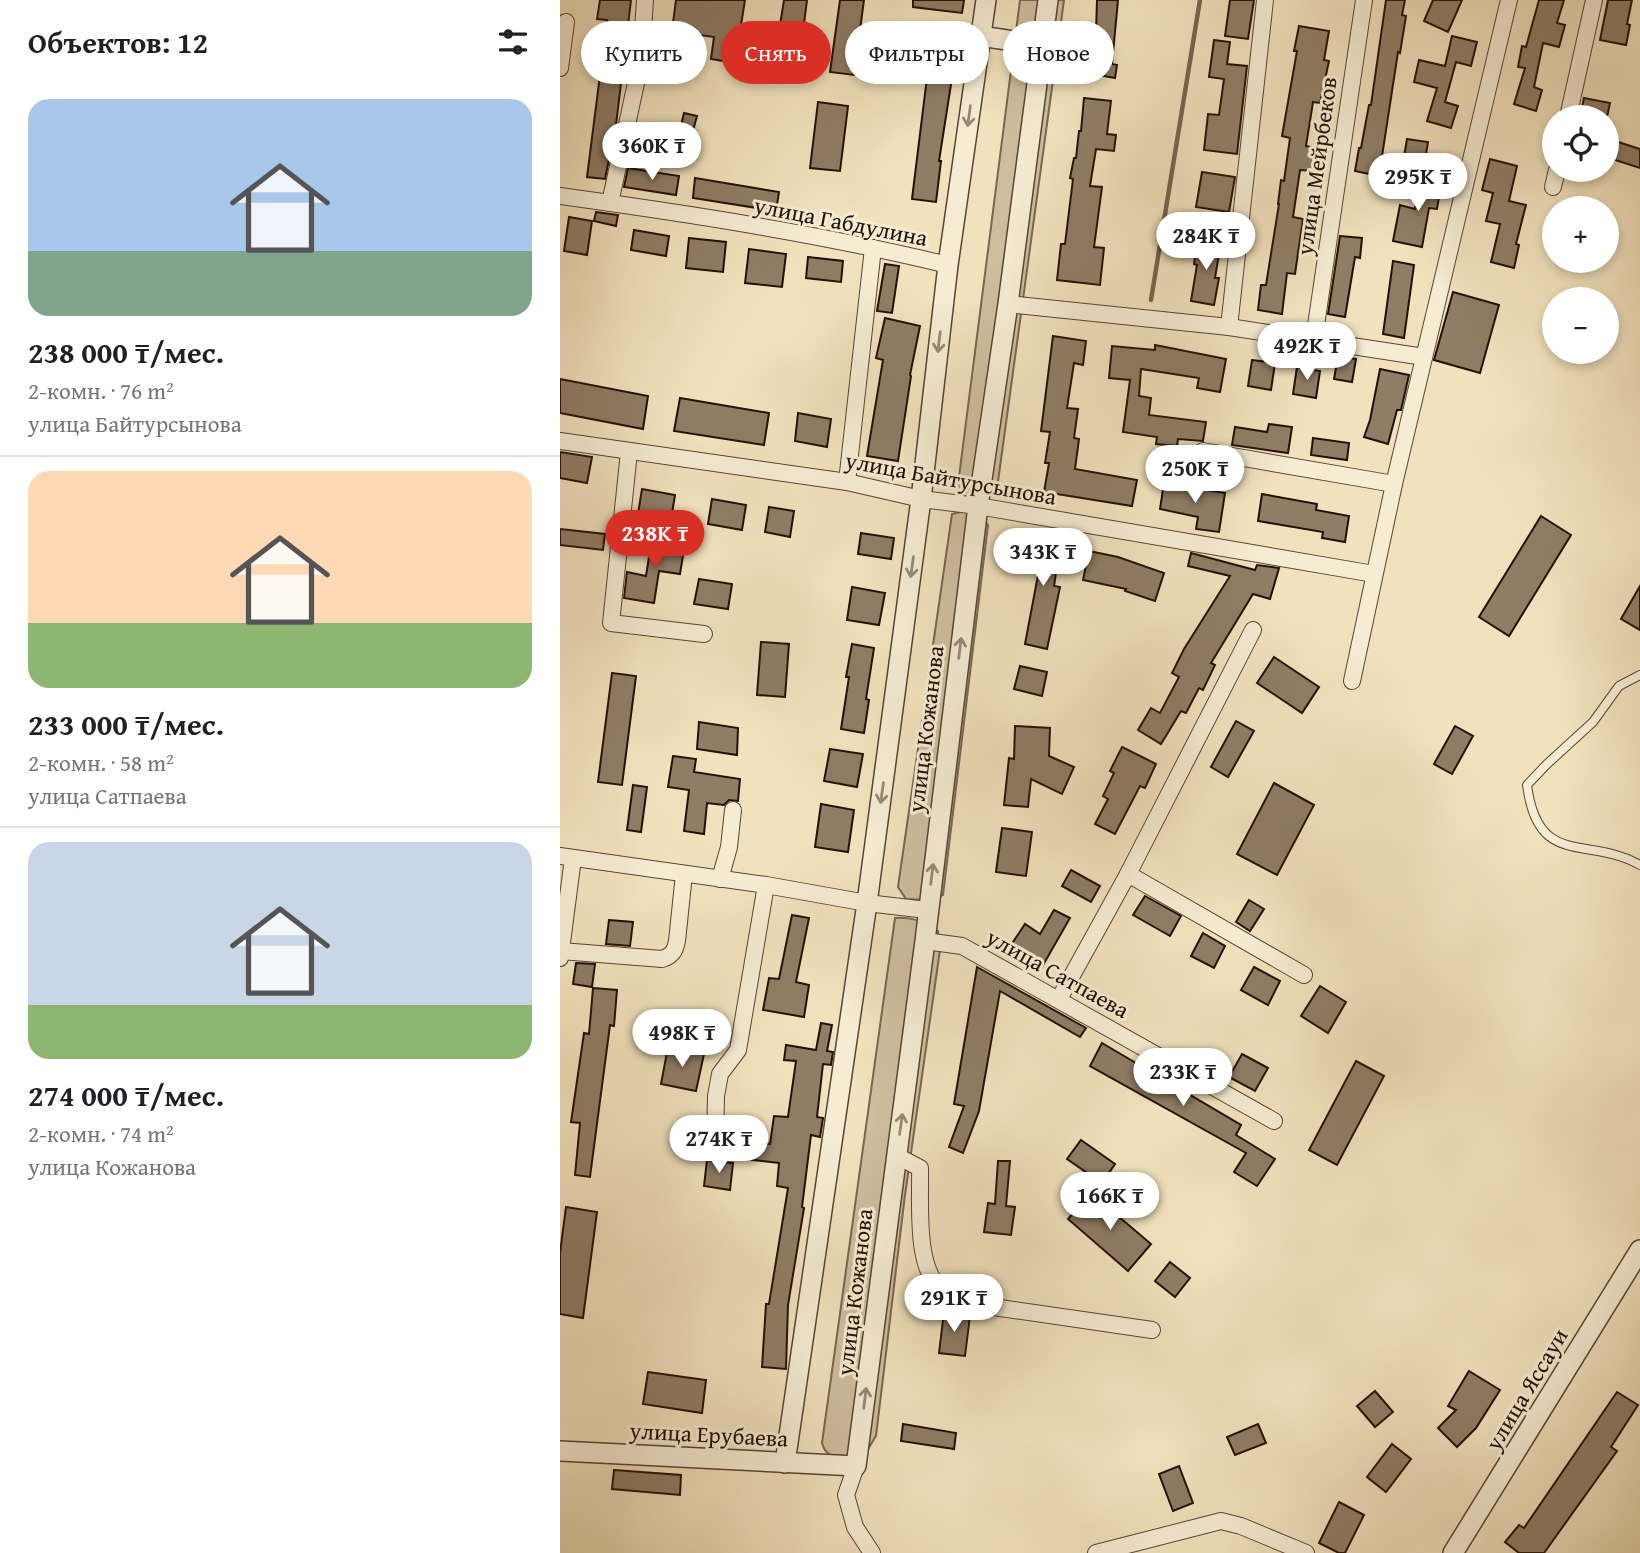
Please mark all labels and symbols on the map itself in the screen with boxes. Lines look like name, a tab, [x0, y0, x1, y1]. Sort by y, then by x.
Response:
street label: улица Мейрбеков	[1287, 75, 1345, 258]
one-way arrow	[962, 104, 975, 127]
pin: 360K ₸	[595, 122, 709, 182]
pin: 295K ₸	[1361, 154, 1475, 213]
street label: улица Габдулина	[751, 188, 931, 254]
pin: 284K ₸	[1149, 212, 1263, 272]
pin: 492K ₸	[1250, 322, 1364, 382]
one-way arrow	[933, 330, 946, 352]
street label: улица Байтурсынова	[842, 443, 1059, 513]
pin: 250K ₸	[1138, 446, 1252, 505]
pin: 238K ₸	[598, 510, 712, 570]
pin: 343K ₸	[986, 528, 1100, 588]
one-way arrow	[905, 556, 918, 578]
one-way arrow	[953, 637, 966, 660]
street label: улица Кожанова	[898, 644, 952, 815]
one-way arrow	[875, 781, 888, 804]
one-way arrow	[925, 863, 938, 886]
street label: улица Сатпаева	[980, 920, 1135, 1026]
pin: 498K ₸	[625, 1010, 739, 1069]
pin: 233K ₸	[1126, 1048, 1240, 1108]
one-way arrow	[894, 1113, 907, 1136]
pin: 274K ₸	[662, 1116, 776, 1175]
pin: 166K ₸	[1053, 1172, 1167, 1232]
street label: улица Кожанова	[827, 1207, 881, 1378]
pin: 291K ₸	[897, 1274, 1011, 1334]
street label: улица Яссауи	[1476, 1321, 1576, 1457]
one-way arrow	[858, 1387, 871, 1410]
street label: улица Ерубаева	[628, 1413, 789, 1455]

